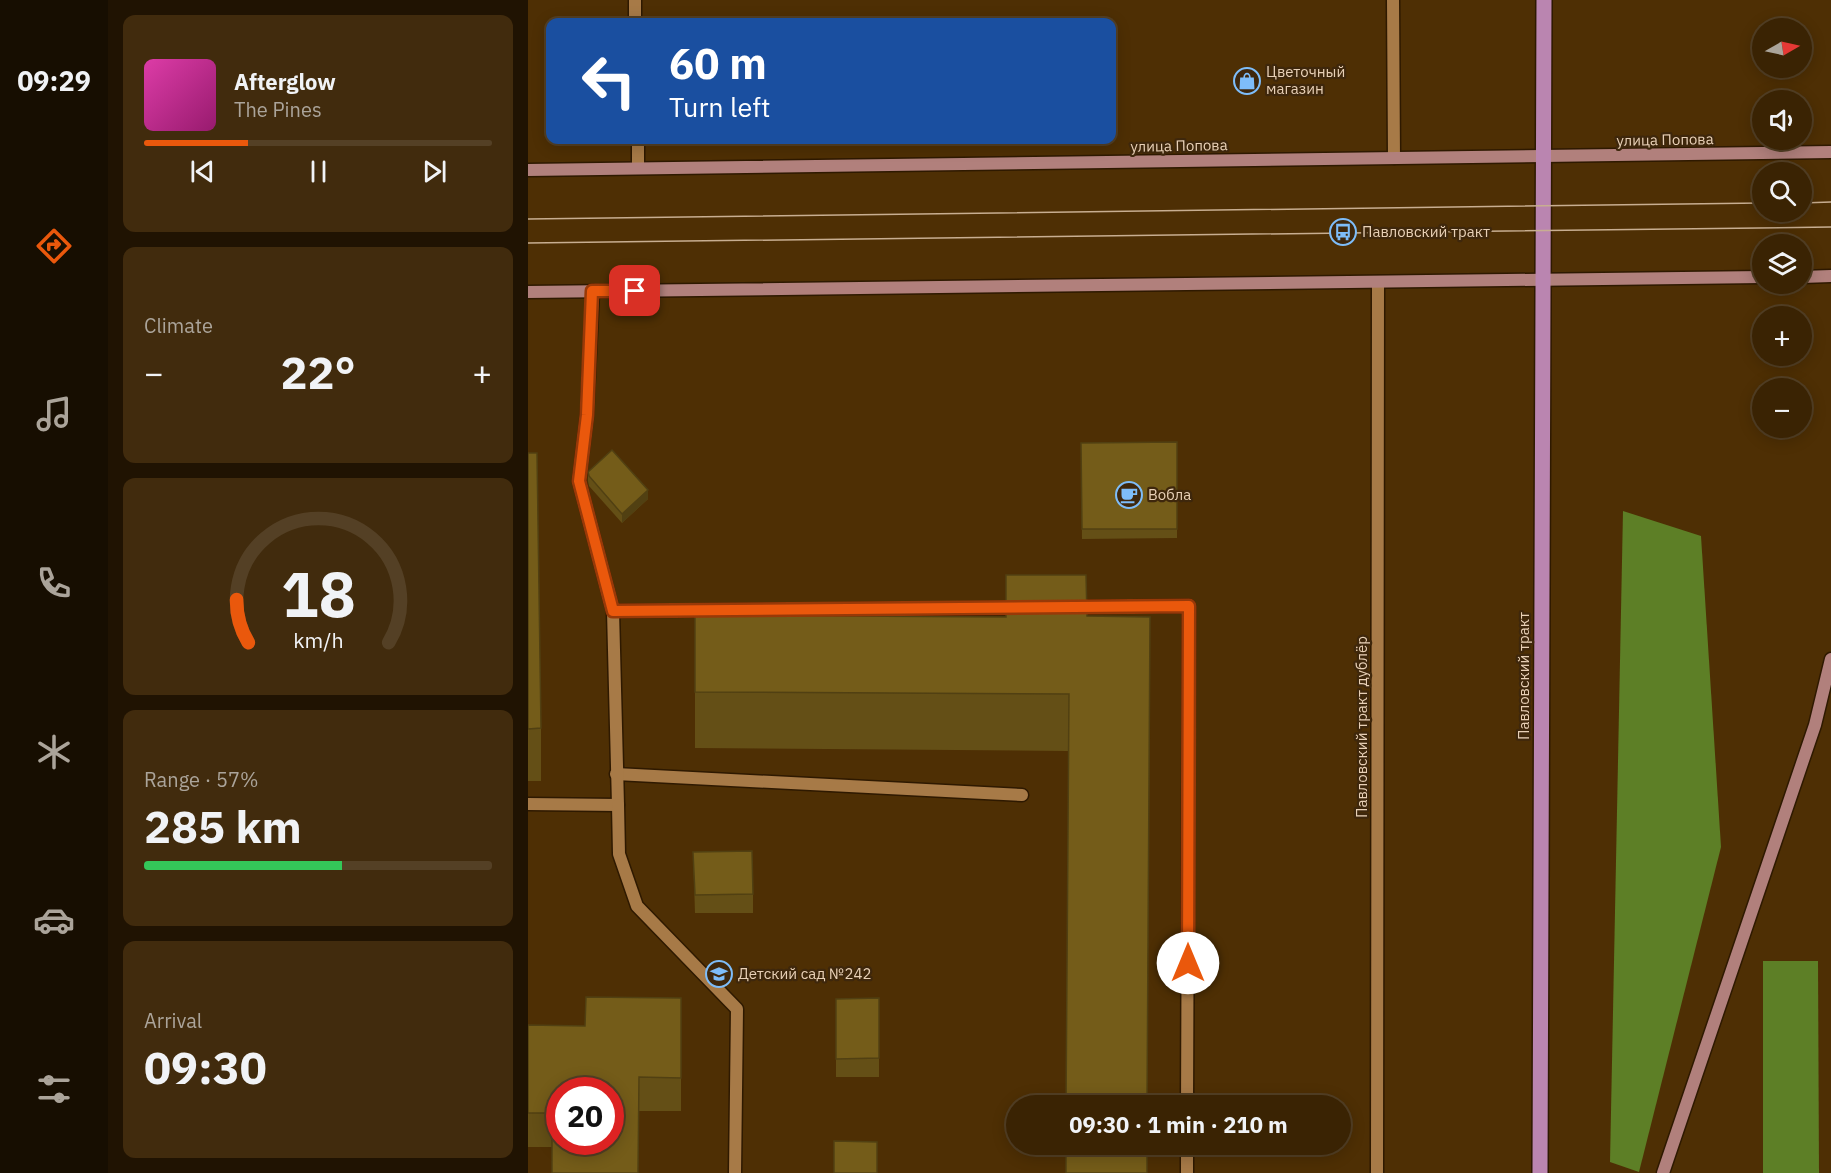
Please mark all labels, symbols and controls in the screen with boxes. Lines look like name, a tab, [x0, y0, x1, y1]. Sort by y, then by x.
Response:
north arrow	[1752, 18, 1812, 78]
map controls	[1752, 18, 1812, 438]
text: 60 m	[669, 36, 767, 91]
icon: left	[570, 42, 648, 120]
place label: Цветочный магазин	[1266, 62, 1345, 98]
text: 09:29	[17, 63, 91, 98]
shop icon: Цветочный магазин	[1232, 66, 1262, 96]
text: Afterglow	[234, 67, 336, 96]
text: Turn left	[669, 89, 770, 124]
button: sound	[1752, 90, 1812, 150]
text: The Pines	[234, 96, 322, 123]
street label: улица Попова	[1616, 129, 1714, 150]
street label: улица Попова	[1130, 135, 1228, 156]
icon: previous	[186, 155, 219, 188]
icon: pause	[302, 155, 335, 188]
icon: next	[418, 155, 451, 188]
button: search	[1752, 162, 1812, 222]
bus stop icon: Павловский тракт	[1328, 217, 1358, 247]
place label: Павловский тракт	[1362, 222, 1490, 241]
icon: directions	[33, 225, 75, 267]
button: layers	[1752, 234, 1812, 294]
pin	[609, 265, 660, 316]
icon: arrive	[618, 274, 651, 307]
button: +	[1752, 306, 1812, 366]
text: Climate	[144, 312, 213, 339]
text: 22°	[280, 343, 356, 401]
text: −	[144, 351, 164, 394]
text: +	[472, 351, 492, 394]
button: −	[1752, 378, 1812, 438]
icon: music	[33, 393, 75, 435]
cafe icon: Вобла	[1114, 480, 1144, 510]
place label: Вобла	[1148, 485, 1191, 504]
text: 18	[281, 554, 355, 635]
icon: phone	[33, 562, 75, 604]
street label: Павловский тракт	[1514, 612, 1533, 740]
text: km/h	[293, 627, 343, 655]
street label: Павловский тракт дублёр	[1352, 636, 1371, 818]
icon: climate	[33, 731, 75, 773]
text: Range · 57%	[144, 766, 259, 793]
text: 285 km	[144, 797, 302, 855]
icon: car	[33, 899, 75, 941]
position arrow	[1156, 931, 1220, 995]
school or university icon: Детский сад №242	[704, 959, 734, 989]
place label: Детский сад №242	[738, 964, 872, 983]
text: Arrival	[144, 1007, 202, 1034]
text: 09:30	[144, 1038, 267, 1096]
icon: filters	[33, 1068, 75, 1110]
speed limit sign: 20	[546, 1077, 624, 1155]
text: 09:30 · 1 min · 210 m	[1069, 1110, 1288, 1139]

